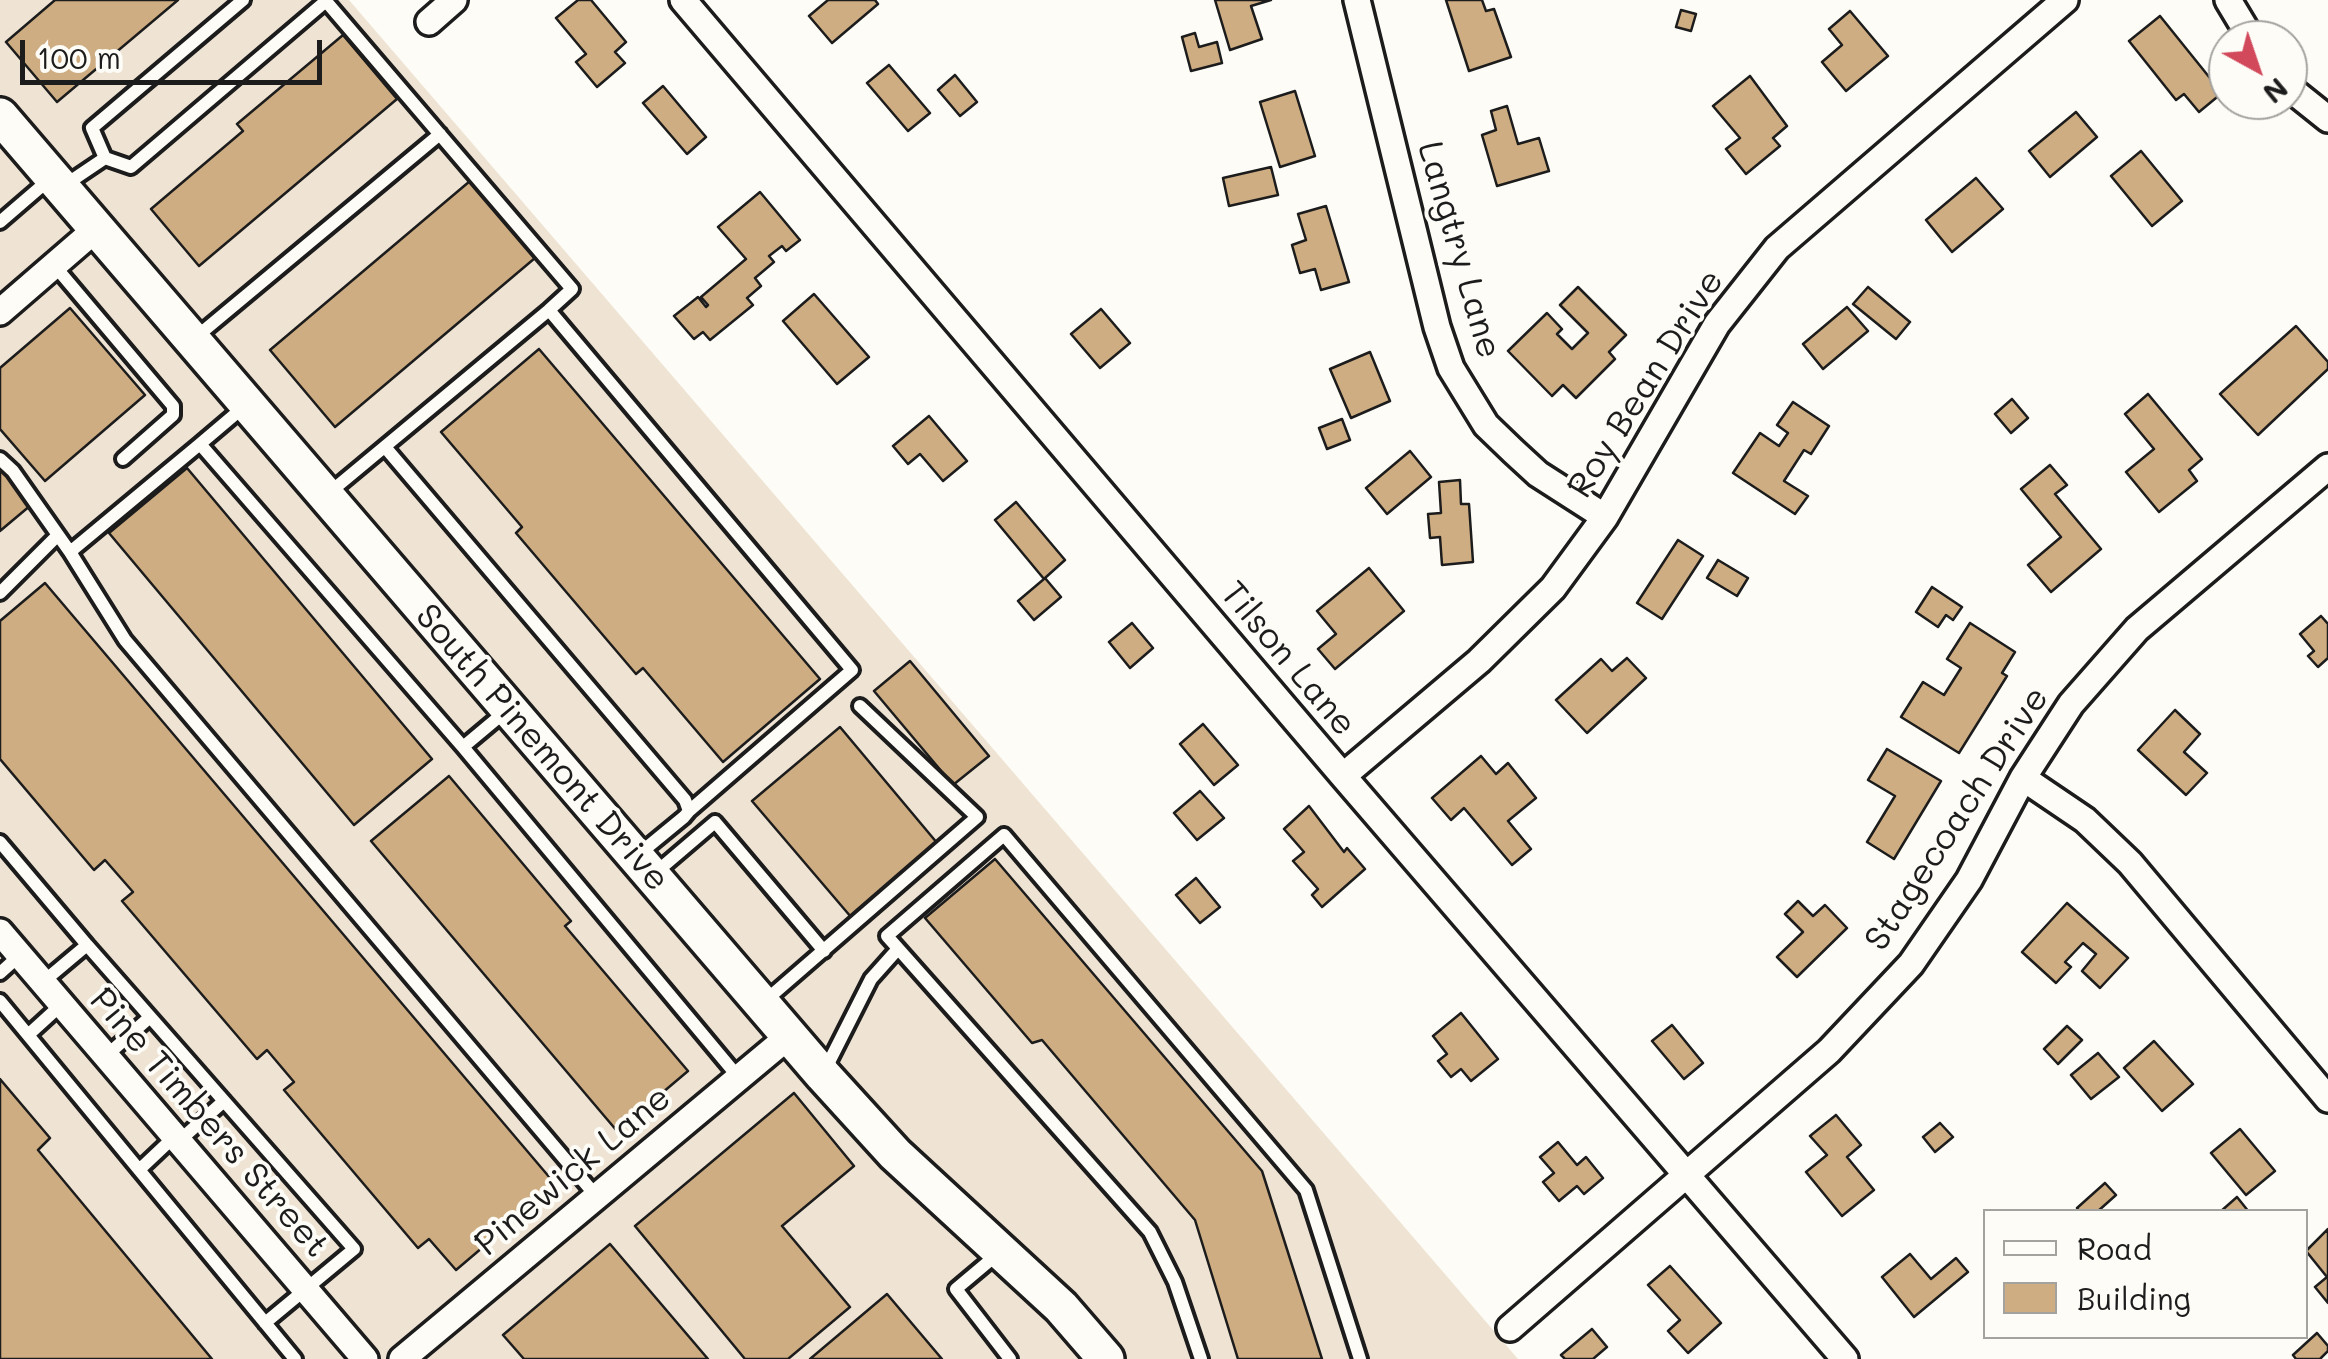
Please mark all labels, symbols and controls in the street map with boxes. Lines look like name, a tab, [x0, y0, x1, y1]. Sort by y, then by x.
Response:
scale bar	[25, 20, 328, 82]
north arrow	[2208, 20, 2308, 120]
text: 100 m	[37, 37, 121, 77]
text: N	[2256, 71, 2296, 112]
street label: Langtry Lane	[1408, 137, 1510, 363]
street label: Roy Bean Drive	[1559, 262, 1733, 506]
street label: Tilson Lane	[1211, 573, 1365, 745]
street label: South Pinemont Drive	[406, 596, 678, 900]
street label: Stagecoach Drive	[1856, 679, 2058, 959]
street label: Pine Timbers Street	[80, 980, 338, 1266]
street label: Pinewick Lane	[467, 1077, 679, 1265]
legend	[1983, 1209, 2308, 1339]
text: Road	[2077, 1228, 2152, 1268]
text: Building	[2077, 1278, 2191, 1318]

